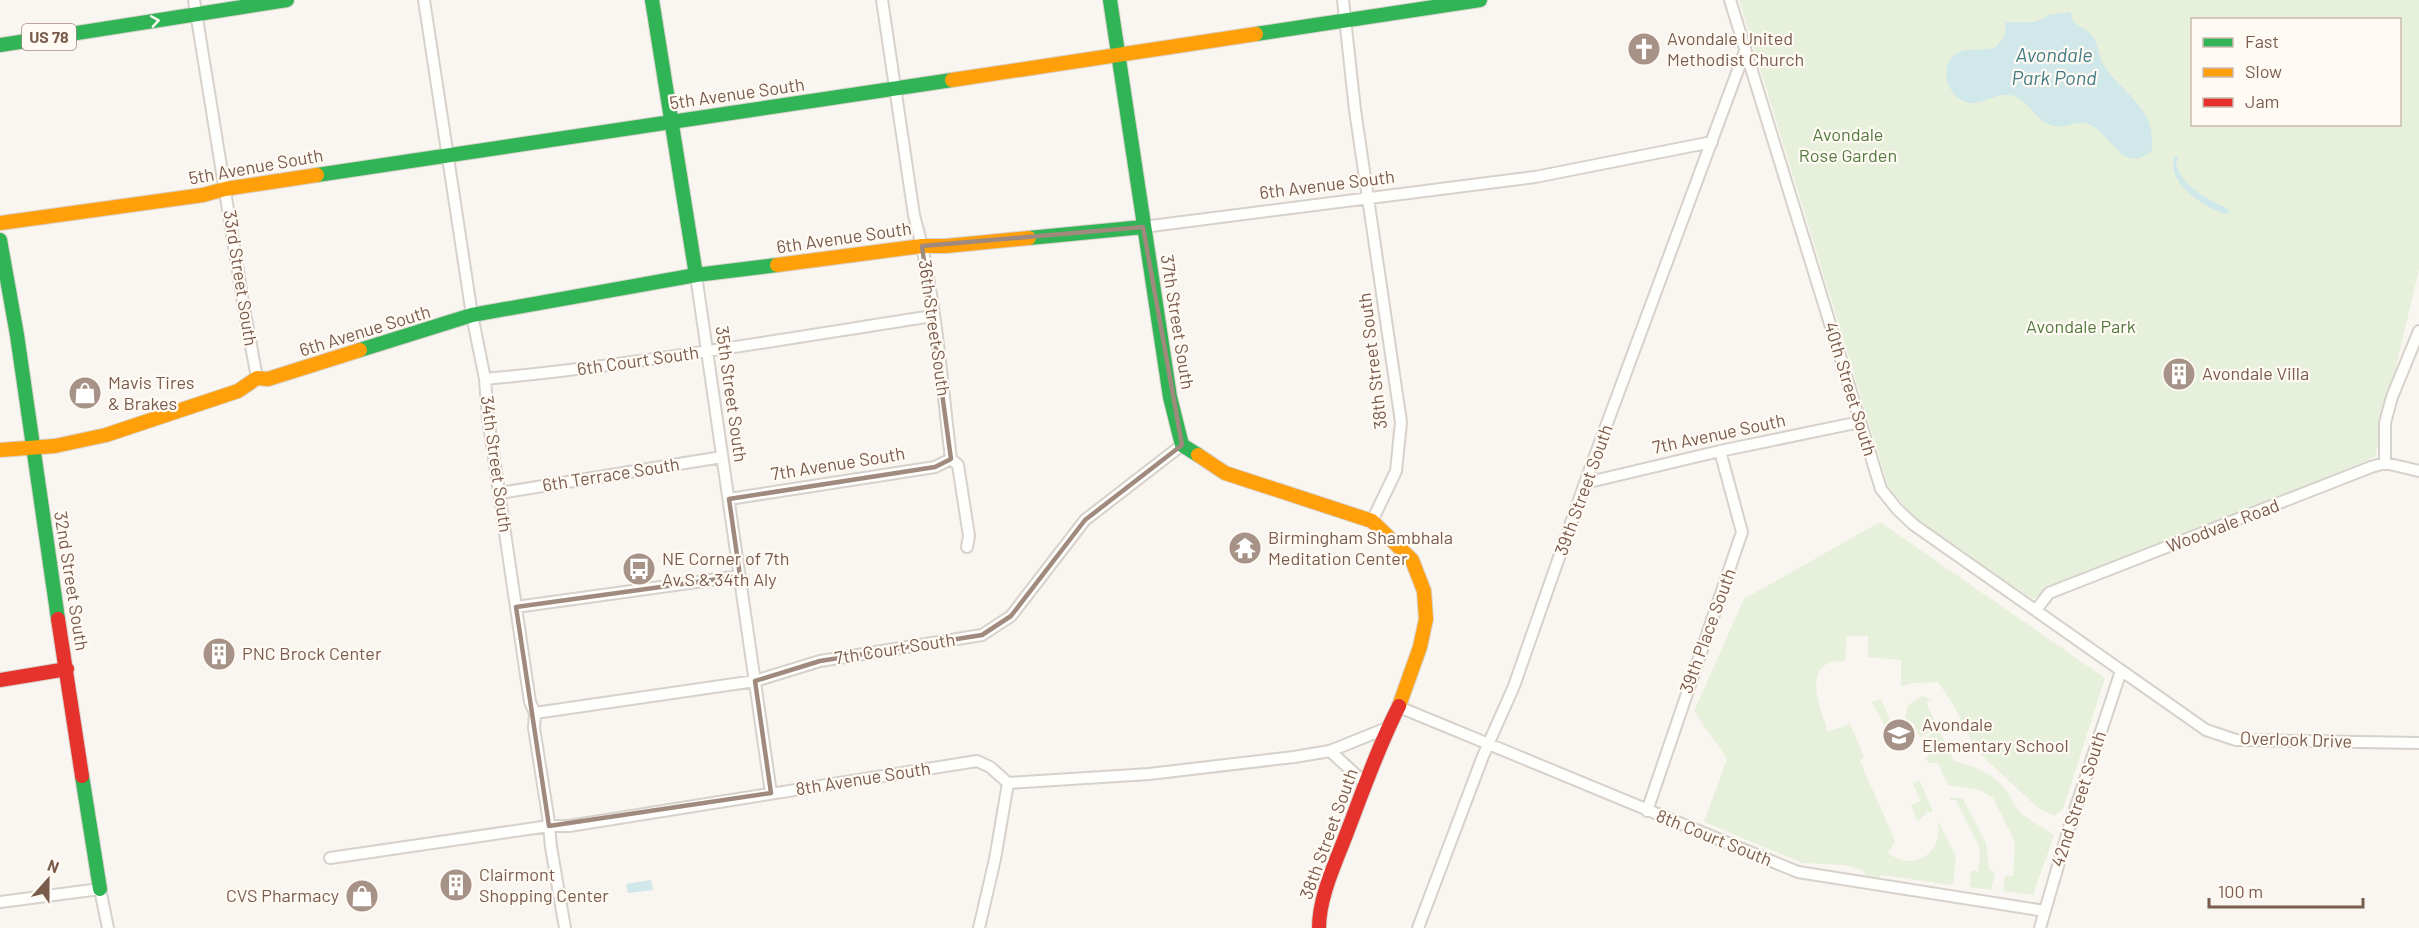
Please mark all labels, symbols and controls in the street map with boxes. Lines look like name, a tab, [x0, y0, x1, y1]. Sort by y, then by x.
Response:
one-way arrow	[151, 16, 160, 28]
legend	[2191, 18, 2401, 126]
road number: US 78	[22, 24, 76, 50]
place label: Avondale United Methodist Church	[1667, 27, 1804, 70]
text: Fast	[2245, 30, 2279, 52]
church icon: Avondale United Methodist Church	[1626, 31, 1662, 67]
water label: Avondale Park Pond	[2011, 42, 2097, 89]
text: Slow	[2245, 60, 2282, 82]
street label: 5th Avenue South	[668, 73, 806, 113]
text: Jam	[2245, 90, 2279, 112]
park label: Avondale Rose Garden	[1799, 123, 1897, 166]
street label: 5th Avenue South	[187, 143, 325, 189]
street label: 6th Avenue South	[1258, 165, 1396, 203]
street label: 33rd Street South	[219, 208, 263, 347]
street label: 6th Avenue South	[775, 217, 913, 257]
street label: 37th Street South	[1156, 253, 1200, 391]
street label: 36th Street South	[915, 258, 955, 397]
street label: 38th Street South	[1353, 292, 1391, 431]
street label: 6th Avenue South	[296, 300, 433, 360]
park label: Avondale Park	[2026, 315, 2136, 337]
street label: 40th Street South	[1820, 319, 1882, 458]
street label: 35th Street South	[712, 324, 752, 463]
street label: 6th Court South	[576, 341, 700, 379]
building icon: Avondale Villa	[2161, 356, 2197, 392]
place label: Avondale Villa	[2202, 362, 2309, 384]
place label: Mavis Tires & Brakes	[108, 371, 195, 414]
shop icon: Mavis Tires & Brakes	[67, 375, 103, 411]
street label: 34th Street South	[476, 394, 517, 534]
street label: 7th Avenue South	[1650, 408, 1787, 458]
street label: 39th Street South	[1549, 421, 1617, 558]
street label: 7th Avenue South	[769, 442, 906, 484]
street label: 6th Terrace South	[541, 452, 681, 496]
street label: Woodvale Road	[2163, 493, 2282, 557]
street label: 32nd Street South	[50, 510, 94, 652]
place label: Birmingham Shambhala Meditation Center	[1268, 526, 1453, 569]
temple icon: Birmingham Shambhala Meditation Center	[1227, 530, 1263, 566]
place label: NE Corner of 7th Av S & 34th Aly	[662, 547, 789, 590]
bus stop icon: NE Corner of 7th Av S & 34th Aly	[621, 551, 657, 587]
street label: 39th Place South	[1674, 565, 1740, 696]
street label: 7th Court South	[833, 628, 957, 668]
building icon: PNC Brock Center	[201, 636, 237, 672]
place label: PNC Brock Center	[242, 642, 382, 664]
place label: Avondale Elementary School	[1922, 713, 2069, 756]
school or university icon: Avondale Elementary School	[1881, 717, 1917, 753]
street label: Overlook Drive	[2240, 726, 2352, 752]
street label: 42nd Street South	[2046, 728, 2110, 869]
street label: 8th Avenue South	[794, 756, 932, 800]
street label: 38th Street South	[1294, 765, 1362, 902]
street label: 8th Court South	[1653, 804, 1775, 870]
north arrow	[18, 850, 78, 910]
text: N	[45, 855, 62, 876]
place label: Clairmont Shopping Center	[479, 863, 609, 906]
building icon: Clairmont Shopping Center	[438, 867, 474, 903]
scale bar	[2209, 871, 2364, 909]
shop icon: CVS Pharmacy	[344, 878, 380, 914]
text: 100 m	[2218, 880, 2263, 902]
place label: CVS Pharmacy	[226, 884, 339, 906]

